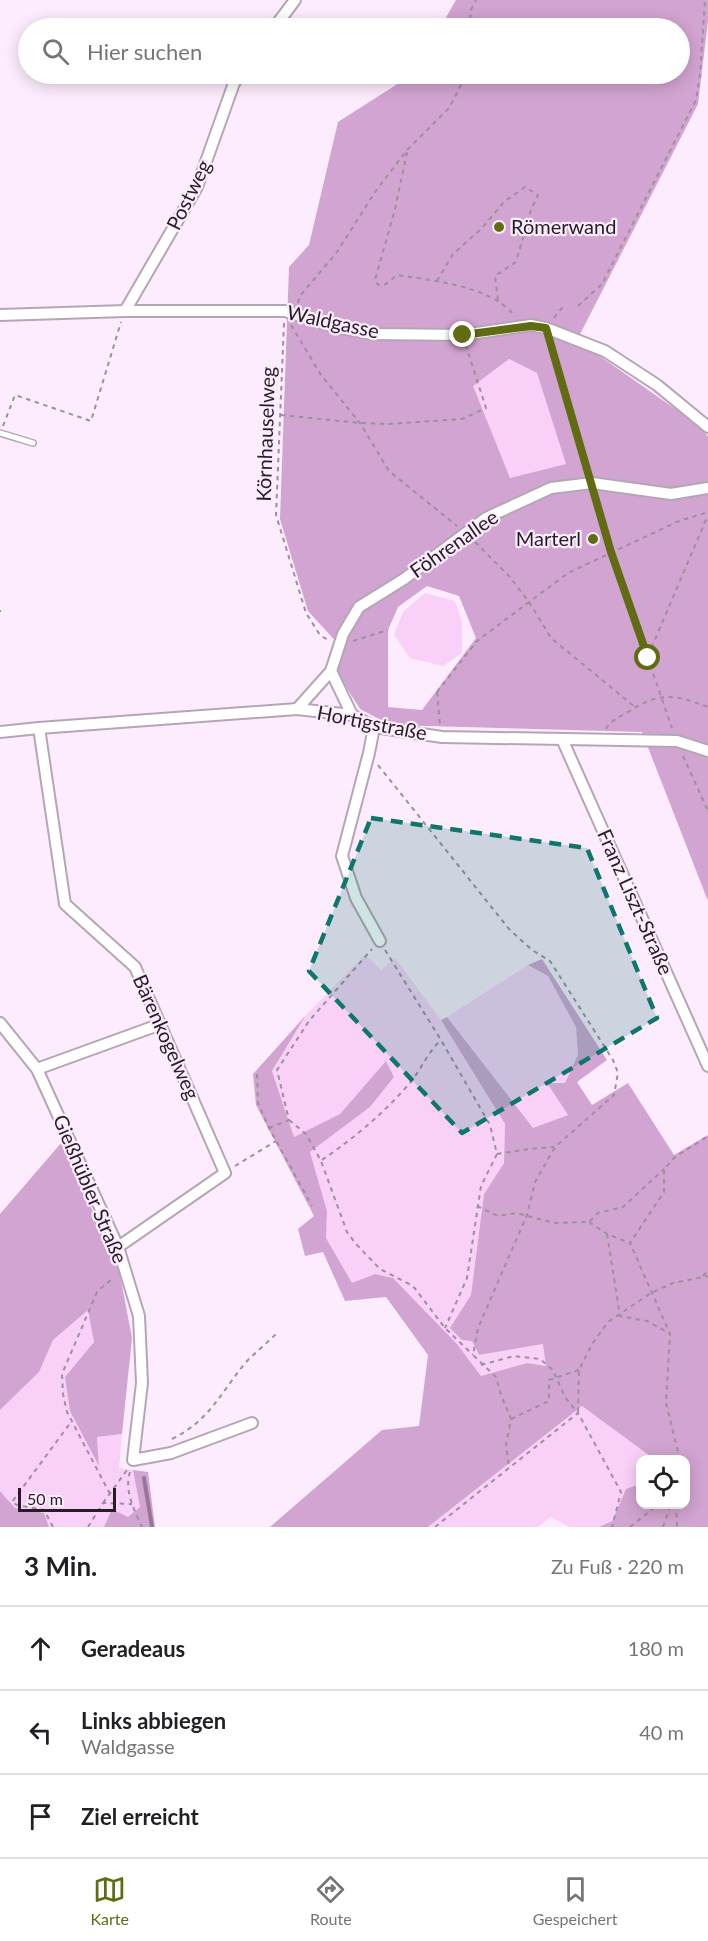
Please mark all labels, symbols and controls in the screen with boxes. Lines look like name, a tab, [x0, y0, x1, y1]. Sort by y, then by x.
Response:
search box	[18, 18, 690, 84]
icon: search	[39, 35, 72, 68]
text: Hier suchen	[87, 38, 202, 65]
street label: Postweg	[161, 156, 215, 234]
place label: Römerwand	[511, 214, 616, 238]
marker: Römerwand	[492, 220, 506, 234]
street label: Waldgasse	[285, 300, 382, 342]
route end	[449, 321, 475, 347]
street label: Körnhauselweg	[251, 366, 279, 502]
street label: Föhrenallee	[405, 504, 502, 582]
place label: Marterl	[516, 526, 581, 550]
marker: Marterl	[586, 532, 600, 546]
route start	[634, 644, 660, 670]
street label: Hortigstraße	[315, 700, 429, 744]
street label: Franz Liszt-Straße	[593, 825, 679, 978]
street label: Bärenkogelweg	[129, 970, 205, 1103]
street label: Gießhübler Straße	[49, 1111, 133, 1267]
map controls	[636, 1455, 690, 1509]
button: locate	[636, 1455, 690, 1509]
scale bar	[18, 1485, 116, 1512]
text: 50 m	[27, 1489, 63, 1508]
text: 3 Min.	[24, 1550, 97, 1582]
text: Zu Fuß · 220 m	[551, 1554, 684, 1578]
icon: ahead	[24, 1632, 57, 1665]
text: Geradeaus	[81, 1635, 185, 1662]
text: 180 m	[628, 1636, 684, 1660]
text: Links abbiegen	[81, 1707, 226, 1734]
icon: left	[24, 1716, 57, 1749]
text: 40 m	[639, 1720, 684, 1744]
text: Waldgasse	[81, 1734, 175, 1758]
icon: arrive	[24, 1800, 57, 1833]
text: Ziel erreicht	[81, 1803, 199, 1830]
tab: Karte	[91, 1873, 129, 1928]
tab: Route	[310, 1873, 352, 1928]
tab: Gespeichert	[533, 1873, 617, 1928]

